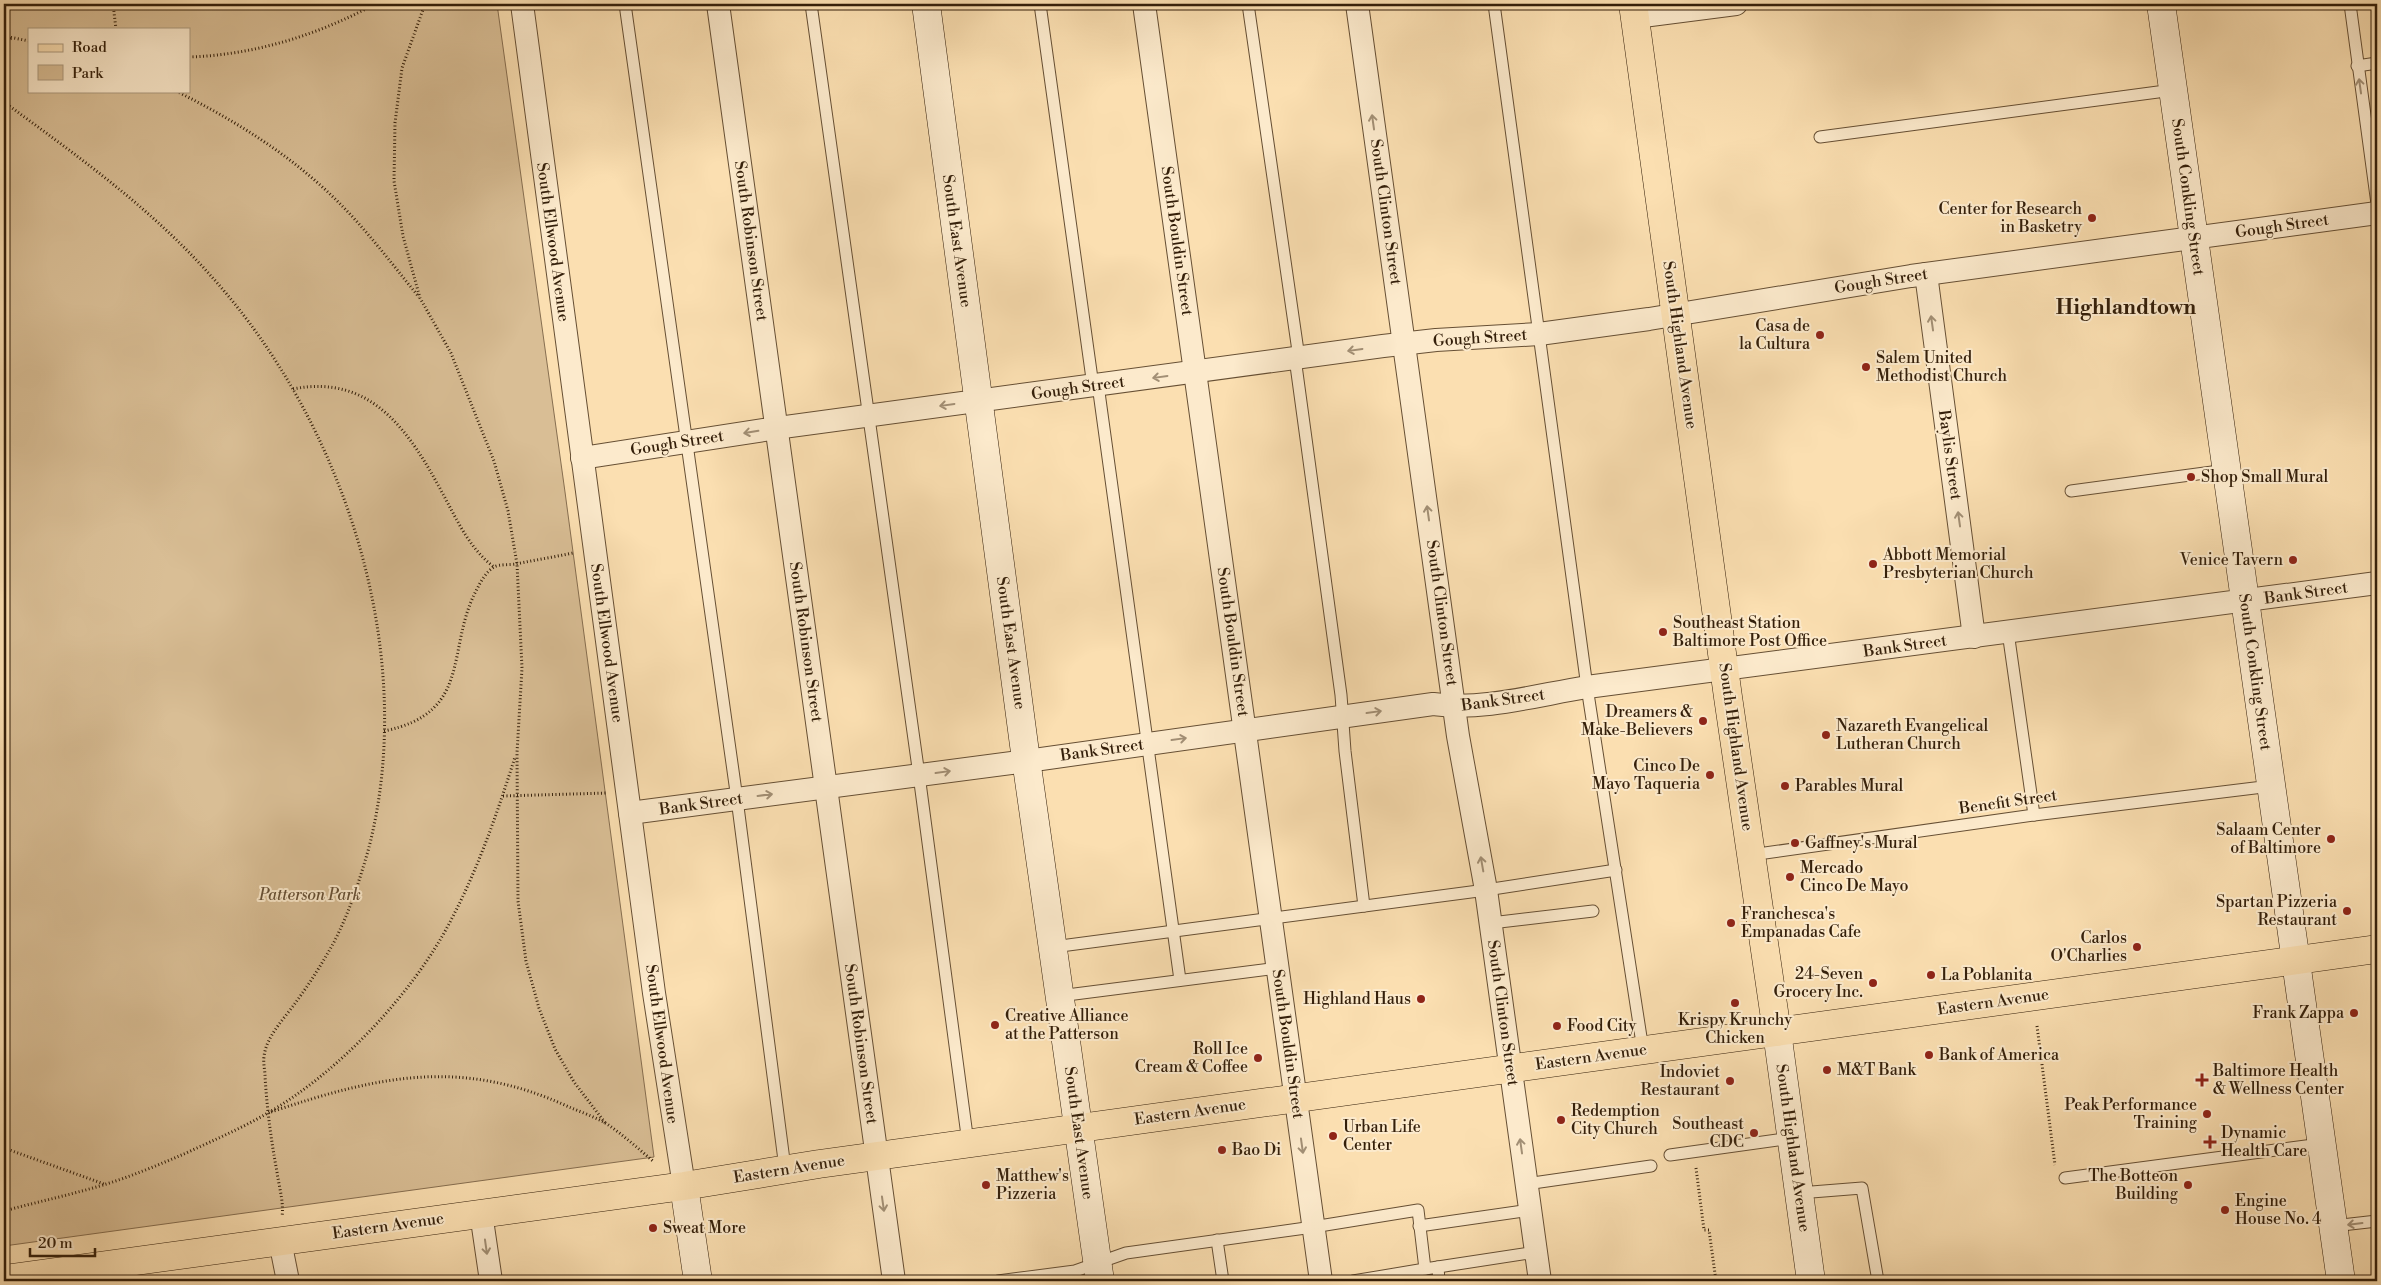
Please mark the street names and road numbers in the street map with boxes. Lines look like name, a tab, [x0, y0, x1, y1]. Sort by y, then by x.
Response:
street label: South Conkling Street	[2167, 117, 2209, 277]
street label: South Clinton Street	[1366, 138, 1406, 287]
street label: South Robinson Street	[730, 159, 772, 323]
street label: South Ellwood Avenue	[532, 161, 574, 323]
street label: South Bouldin Street	[1157, 165, 1197, 317]
street label: South East Avenue	[938, 173, 976, 309]
street label: Gough Street	[2234, 209, 2331, 242]
street label: South Highland Avenue	[1658, 260, 1702, 430]
street label: Gough Street	[1833, 264, 1930, 298]
street label: Gough Street	[1432, 325, 1528, 351]
street label: Gough Street	[1030, 371, 1127, 404]
street label: Baylis Street	[1934, 408, 1966, 502]
street label: Gough Street	[629, 426, 726, 460]
street label: South Clinton Street	[1422, 539, 1462, 688]
street label: South Robinson Street	[785, 560, 827, 724]
street label: South Ellwood Avenue	[586, 562, 628, 724]
street label: South Bouldin Street	[1213, 566, 1253, 718]
street label: South East Avenue	[992, 575, 1030, 711]
street label: Bank Street	[2262, 577, 2349, 609]
street label: South Conkling Street	[2234, 592, 2276, 752]
street label: Bank Street	[1861, 630, 1948, 662]
street label: South Highland Avenue	[1714, 662, 1758, 832]
street label: Bank Street	[1459, 684, 1546, 716]
street label: Bank Street	[1058, 734, 1145, 766]
street label: Benefit Street	[1957, 785, 2059, 819]
street label: Bank Street	[657, 788, 744, 820]
street label: South Clinton Street	[1483, 939, 1523, 1088]
street label: South Robinson Street	[840, 962, 882, 1126]
street label: South Ellwood Avenue	[641, 963, 683, 1125]
street label: South Bouldin Street	[1268, 968, 1308, 1120]
street label: Eastern Avenue	[1936, 984, 2050, 1020]
street label: Eastern Avenue	[1534, 1039, 1648, 1075]
street label: South Highland Avenue	[1771, 1063, 1815, 1233]
street label: South East Avenue	[1060, 1065, 1098, 1201]
street label: Eastern Avenue	[1133, 1094, 1247, 1130]
street label: Eastern Avenue	[732, 1150, 846, 1188]
street label: Eastern Avenue	[331, 1208, 445, 1244]

